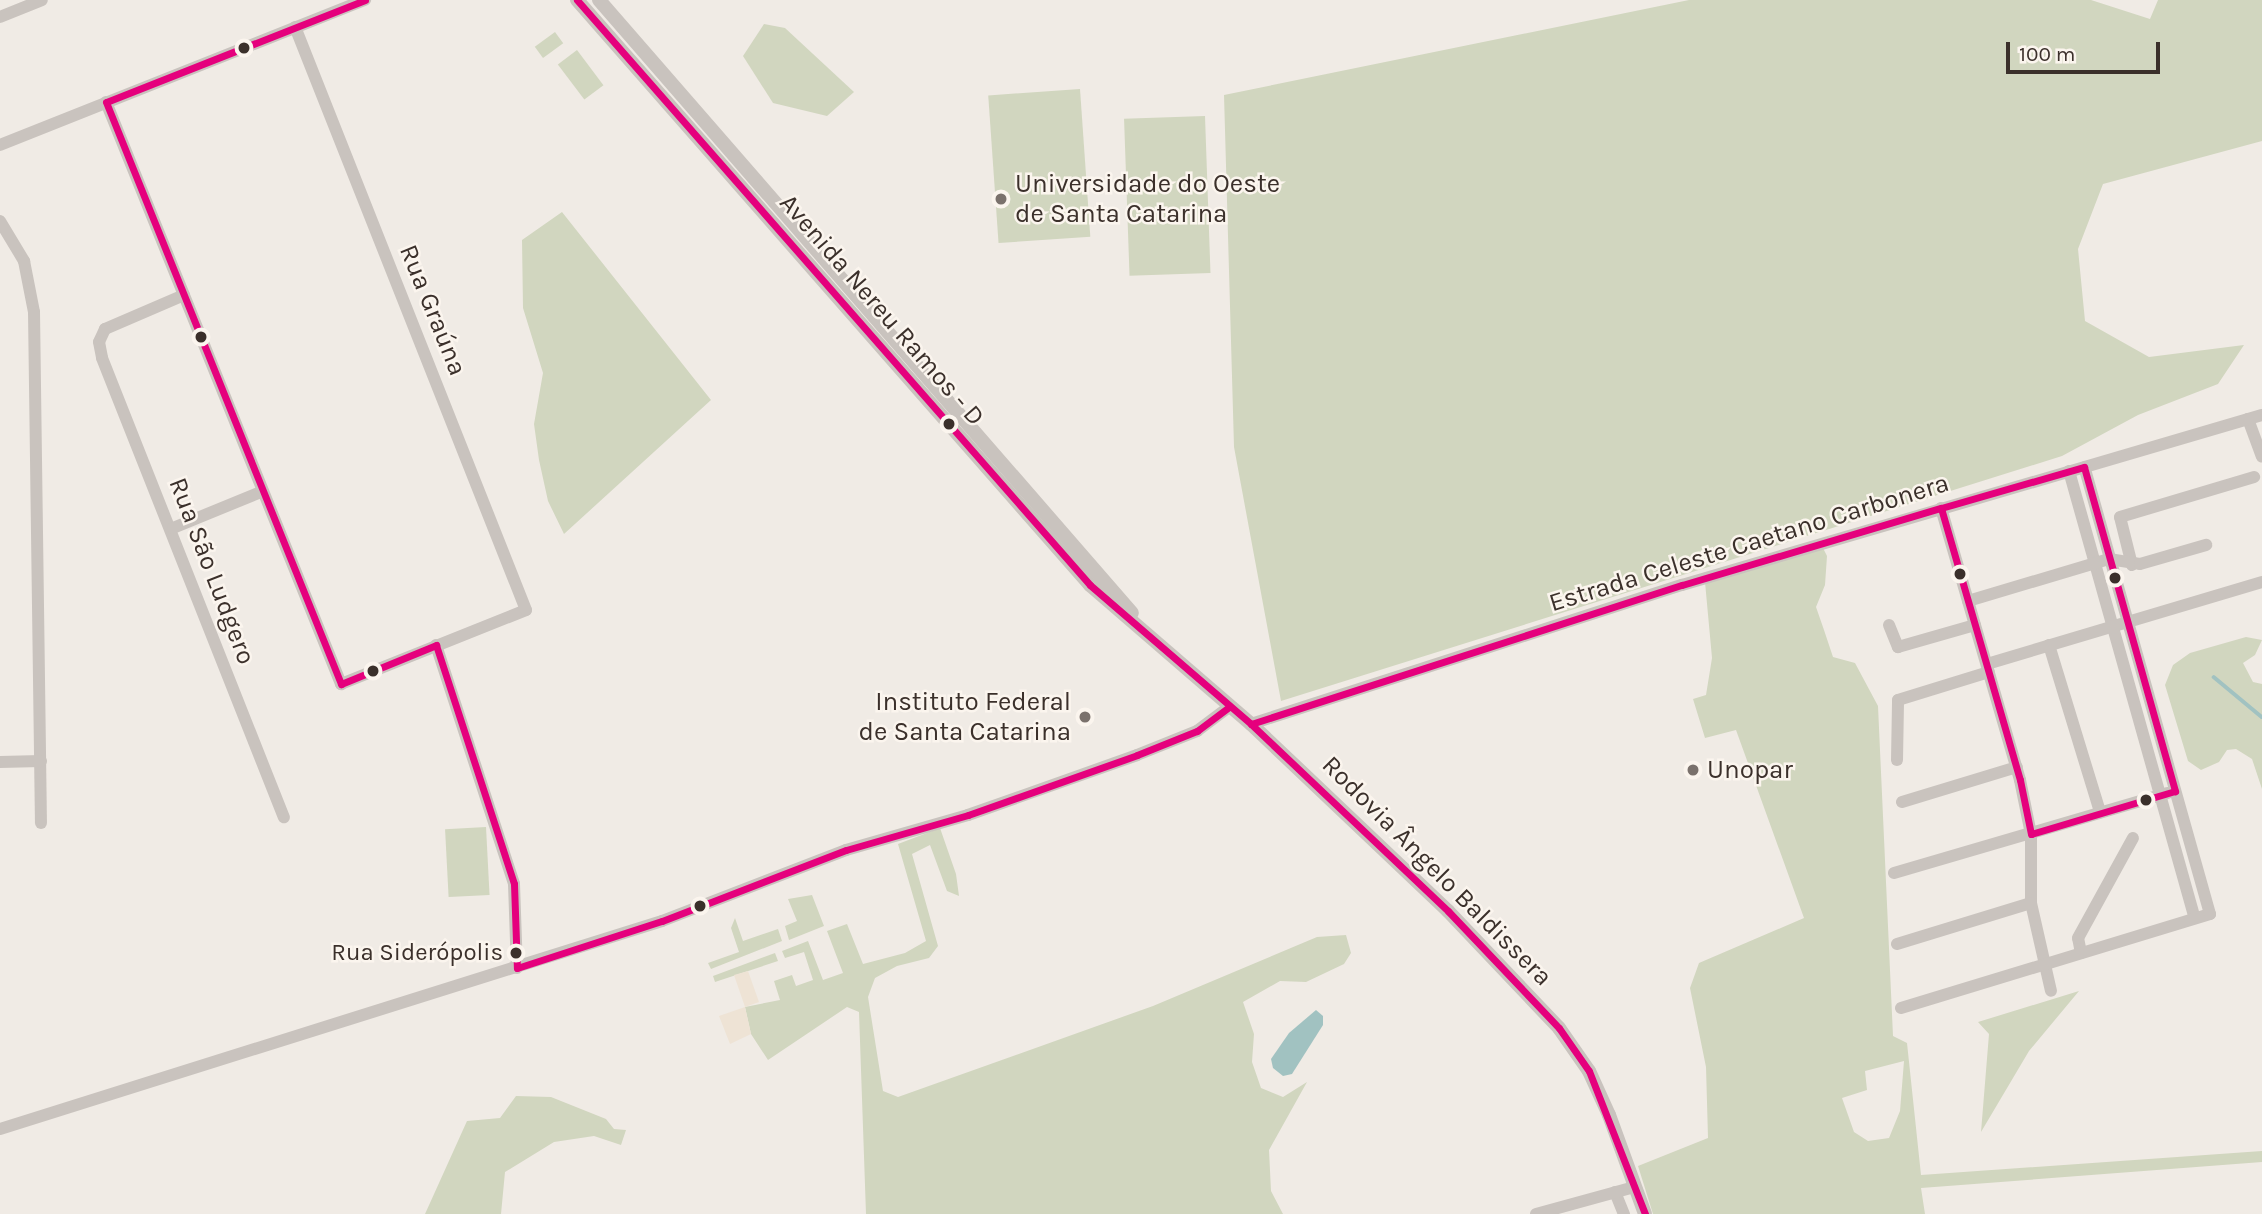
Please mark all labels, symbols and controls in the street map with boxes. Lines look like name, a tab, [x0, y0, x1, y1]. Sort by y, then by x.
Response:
scale bar	[2010, 28, 2164, 72]
unlabelled marker	[237, 41, 251, 55]
text: 100 m	[2019, 42, 2076, 66]
place label: Universidade do Oeste de Santa Catarina	[1015, 168, 1280, 230]
street label: Avenida Nereu Ramos - D	[773, 188, 991, 432]
marker: Universidade do Oeste de Santa Catarina	[993, 191, 1009, 207]
street label: Rua Graúna	[393, 240, 473, 380]
unlabelled marker	[194, 330, 208, 344]
unlabelled marker	[942, 417, 956, 431]
street label: Estrada Celeste Caetano Carbonera	[1545, 467, 1953, 619]
street label: Rua São Ludgero	[162, 473, 262, 669]
unlabelled marker	[1953, 567, 1967, 581]
unlabelled marker	[2108, 571, 2122, 585]
unlabelled marker	[366, 664, 380, 678]
place label: Instituto Federal de Santa Catarina	[859, 686, 1071, 748]
marker: Instituto Federal de Santa Catarina	[1077, 709, 1093, 725]
street label: Rodovia Ângelo Baldissera	[1315, 749, 1559, 993]
place label: Unopar	[1707, 754, 1793, 786]
marker: Unopar	[1685, 762, 1701, 778]
unlabelled marker	[2139, 793, 2153, 807]
unlabelled marker	[693, 899, 707, 913]
place label: Rua Siderópolis	[331, 939, 503, 967]
marker: Rua Siderópolis	[509, 946, 523, 960]

